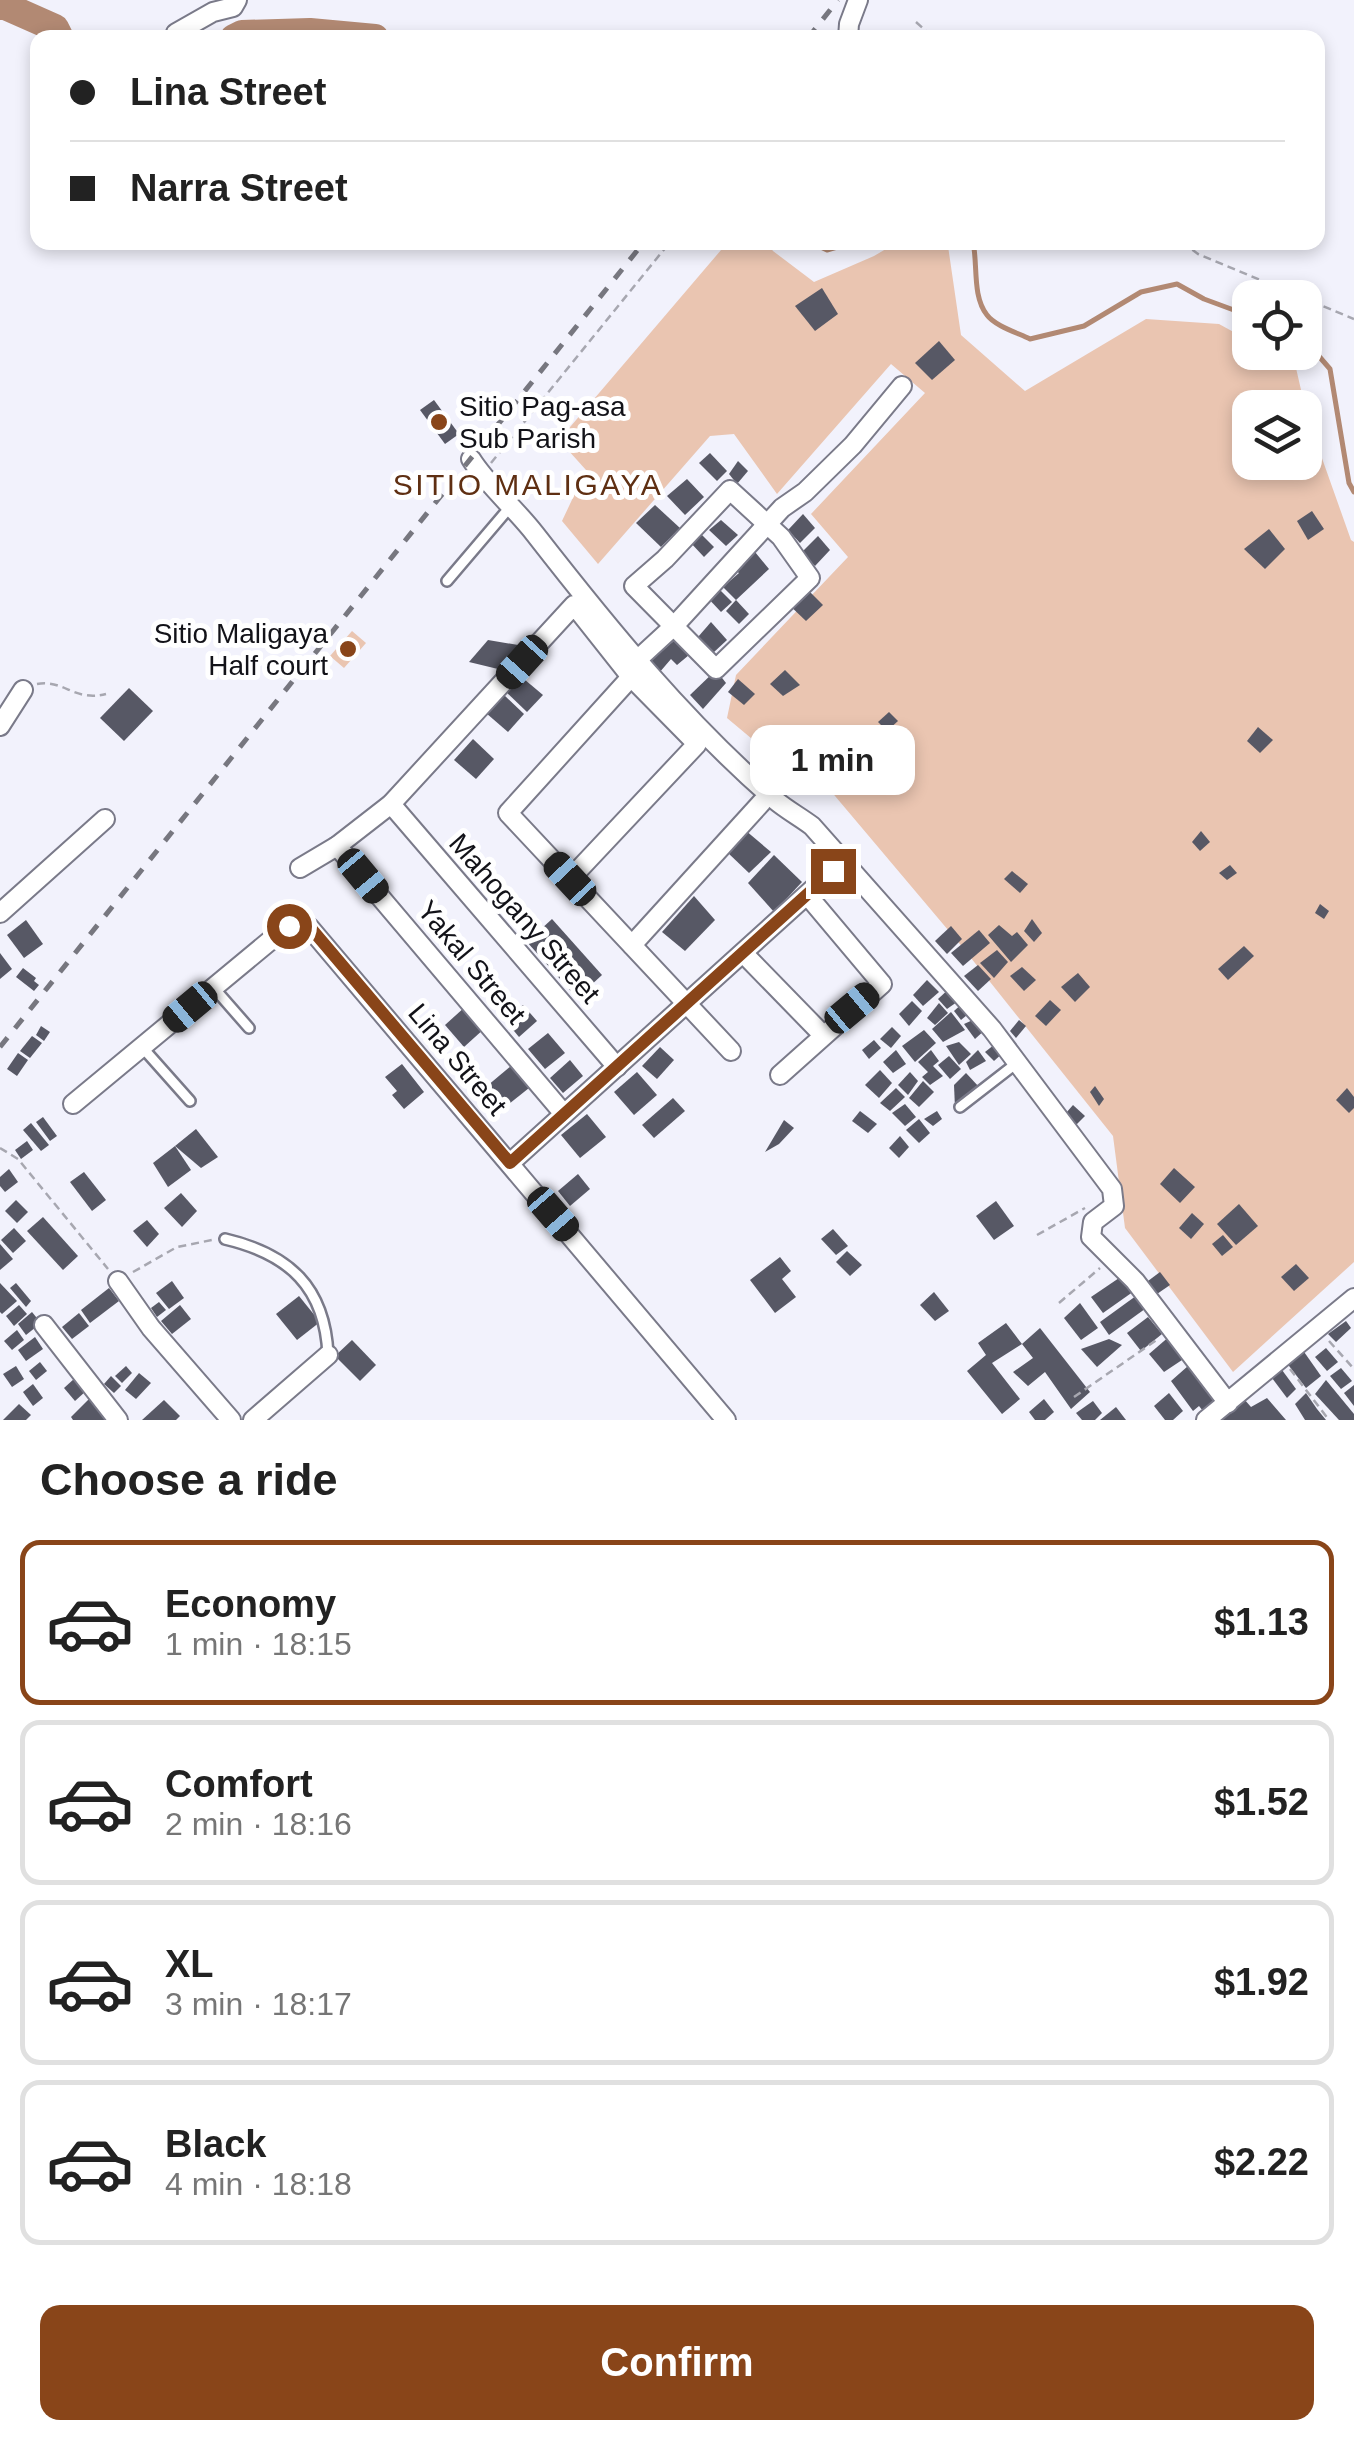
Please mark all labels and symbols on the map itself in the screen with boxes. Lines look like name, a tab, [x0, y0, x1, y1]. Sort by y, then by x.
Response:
place label: Sitio Pag-asa Sub Parish	[459, 391, 626, 454]
marker: Sitio Pag-asa Sub Parish	[428, 411, 450, 433]
district label: SITIO MALIGAYA	[393, 468, 663, 501]
place label: Sitio Maligaya Half court	[154, 618, 328, 681]
car	[491, 630, 553, 694]
marker: Sitio Maligaya Half court	[337, 638, 359, 660]
callout: 1 min	[750, 726, 916, 796]
street label: Mahogany Street	[443, 828, 606, 1009]
car	[332, 843, 394, 909]
car	[539, 847, 601, 911]
route end	[811, 849, 856, 894]
street label: Yakal Street	[411, 895, 532, 1030]
route start	[267, 904, 312, 949]
car	[157, 976, 223, 1038]
car	[819, 977, 885, 1039]
street label: Lina Street	[402, 997, 513, 1121]
car	[522, 1182, 584, 1246]

